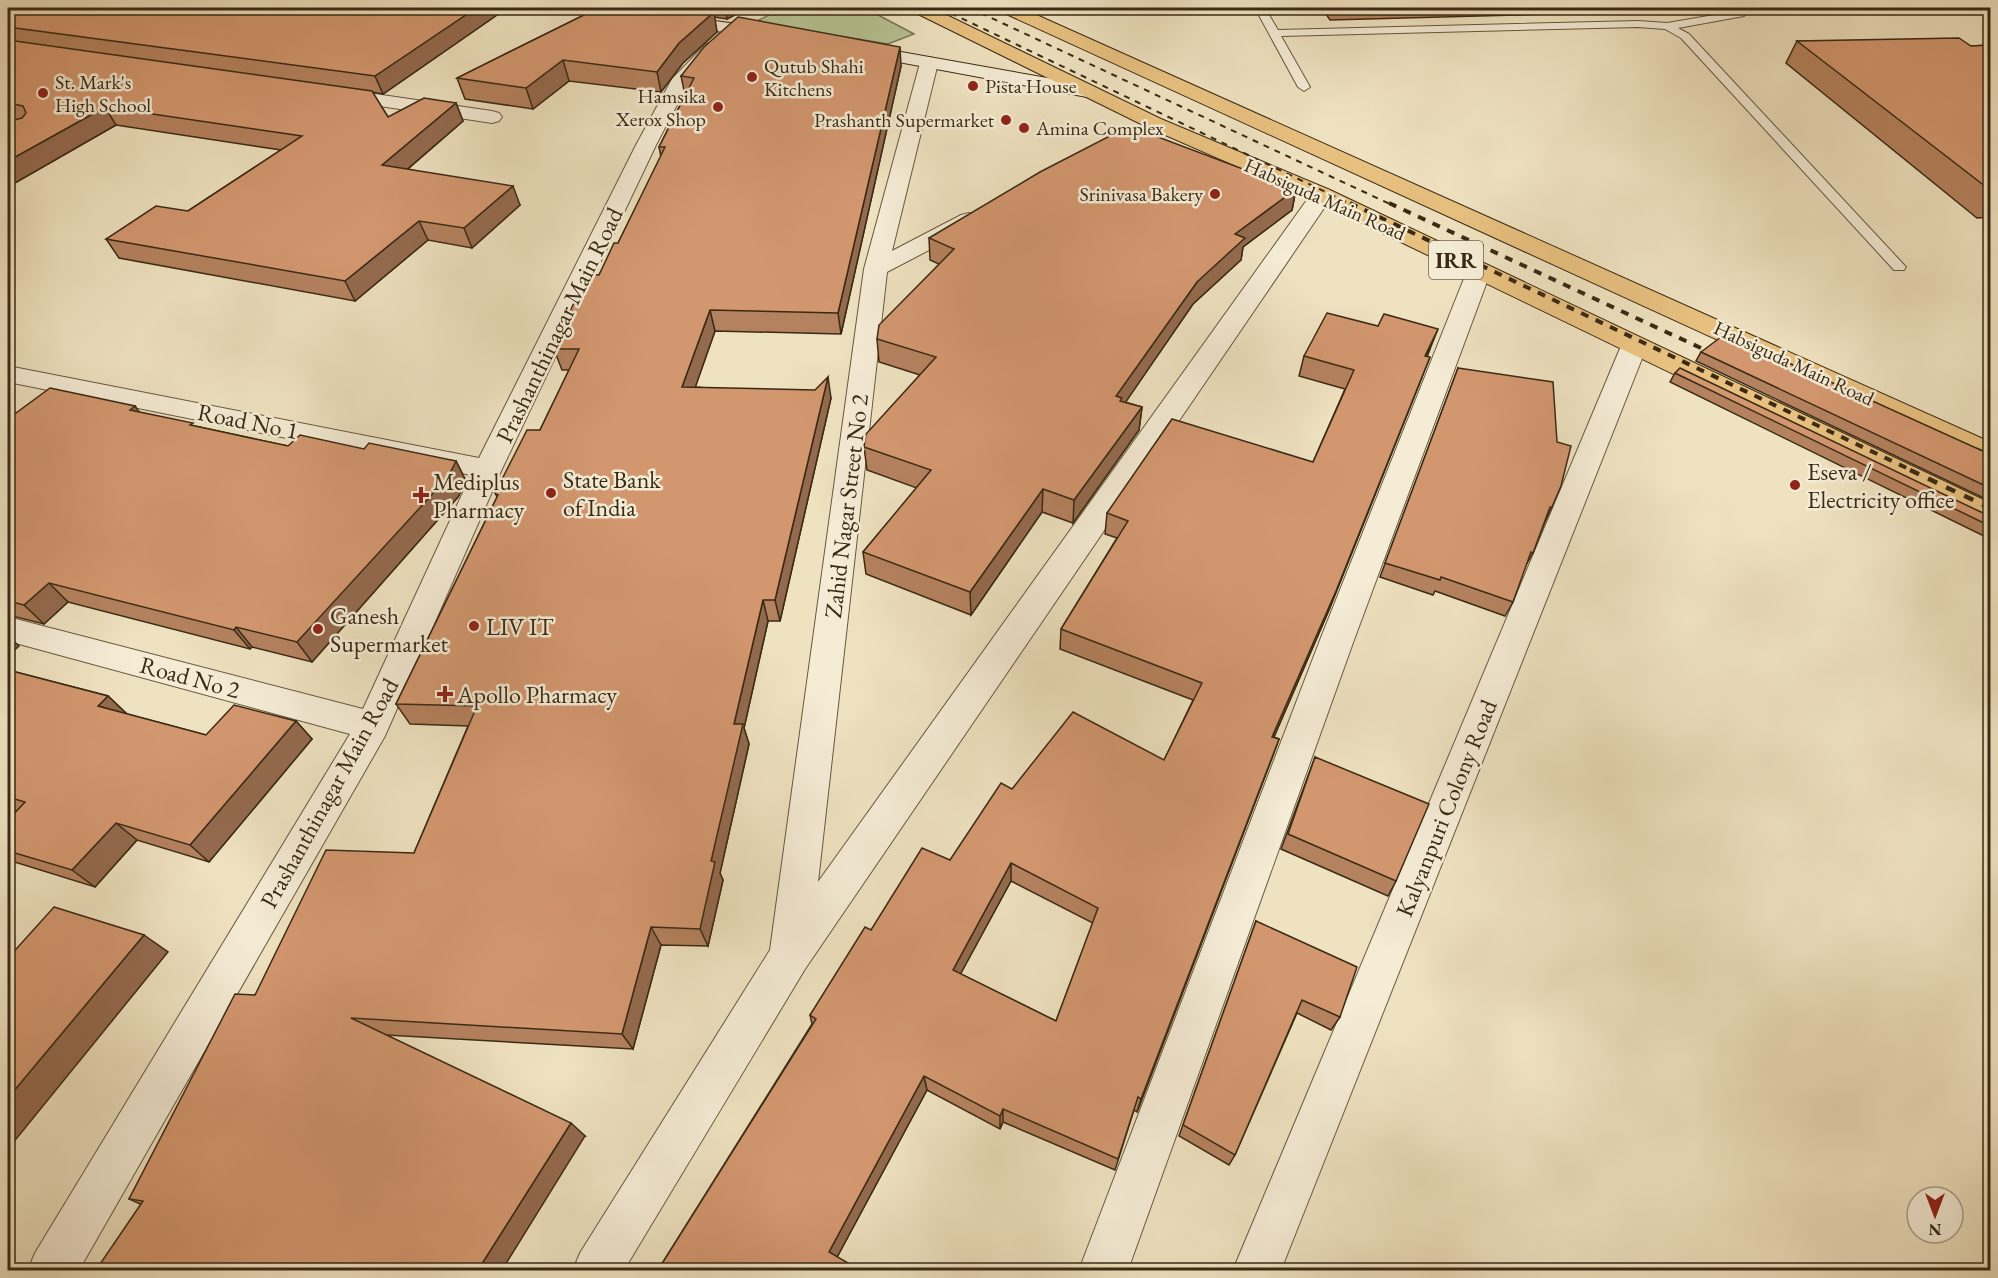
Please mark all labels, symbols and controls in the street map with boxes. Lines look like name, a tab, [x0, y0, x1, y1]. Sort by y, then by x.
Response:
place label: Qutub Shahi Kitchens	[764, 53, 864, 102]
place label: St. Mark's High School	[55, 69, 151, 118]
marker: Qutub Shahi Kitchens	[745, 70, 759, 84]
place label: Pista House	[985, 73, 1077, 99]
marker: Pista House	[966, 79, 980, 93]
place label: Hamsika Xerox Shop	[615, 83, 706, 132]
marker: St. Mark's High School	[36, 86, 50, 100]
marker: Hamsika Xerox Shop	[711, 100, 725, 114]
place label: Prashanth Supermarket	[814, 107, 995, 133]
marker: Prashanth Supermarket	[999, 113, 1013, 127]
place label: Amina Complex	[1035, 115, 1164, 141]
marker: Amina Complex	[1017, 121, 1031, 135]
street label: Habsiguda Main Road	[1240, 152, 1411, 247]
place label: Srinivasa Bakery	[1079, 181, 1203, 207]
marker: Srinivasa Bakery	[1208, 187, 1222, 201]
street label: Prashanthinagar Main Road	[488, 201, 630, 448]
road number: IRR	[1429, 241, 1483, 279]
street label: Habsiguda Main Road	[1710, 314, 1879, 412]
street label: Zahid Nagar Street No 2	[817, 392, 875, 620]
street label: Road No 1	[195, 396, 301, 446]
place label: Eseva / Electricity office	[1807, 456, 1954, 515]
place label: State Bank of India	[563, 464, 661, 523]
place label: Mediplus Pharmacy	[433, 466, 525, 525]
marker: Eseva / Electricity office	[1788, 478, 1802, 492]
marker: State Bank of India	[544, 486, 558, 500]
marker: Mediplus Pharmacy	[414, 488, 428, 502]
place label: Ganesh Supermarket	[330, 600, 449, 659]
place label: LIV IT	[486, 611, 554, 642]
marker: LIV IT	[467, 619, 481, 633]
marker: Ganesh Supermarket	[311, 622, 325, 636]
street label: Road No 2	[137, 649, 244, 705]
street label: Prashanthinagar Main Road	[253, 672, 406, 913]
place label: Apollo Pharmacy	[456, 679, 618, 710]
marker: Apollo Pharmacy	[438, 687, 452, 701]
street label: Kalyanpuri Colony Road	[1388, 694, 1504, 921]
north arrow	[1905, 1185, 1965, 1245]
text: N	[1928, 1219, 1941, 1240]

